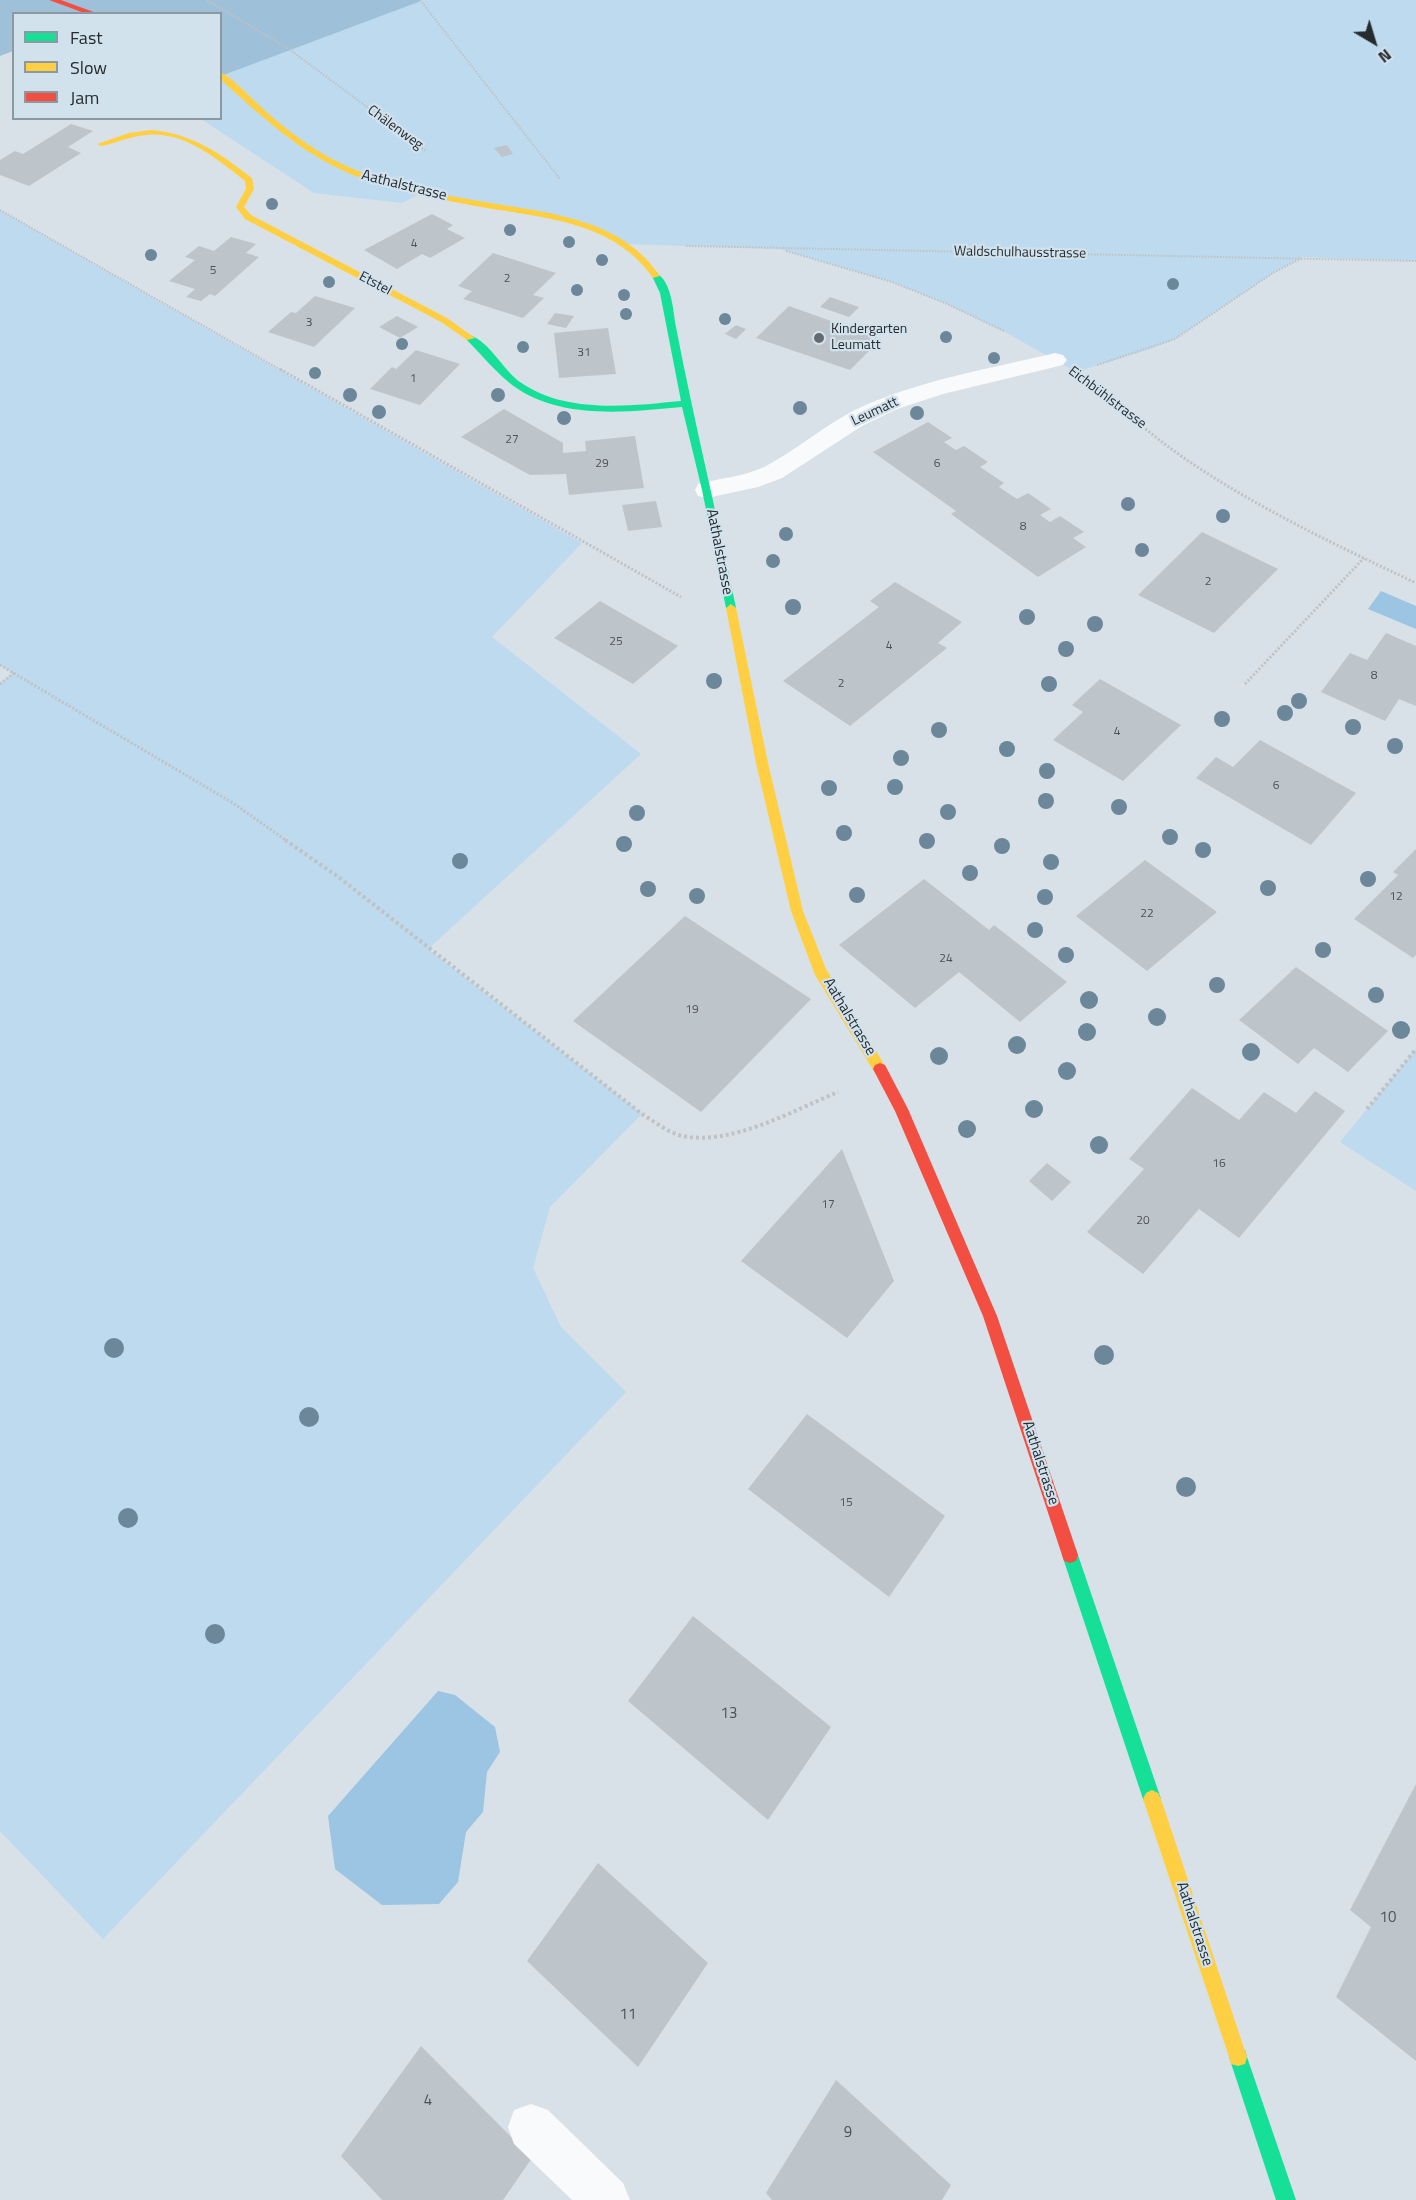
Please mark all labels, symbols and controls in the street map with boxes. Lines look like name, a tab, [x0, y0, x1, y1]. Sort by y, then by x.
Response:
legend	[12, 12, 222, 120]
north arrow	[1344, 12, 1404, 72]
text: Fast	[70, 24, 103, 51]
text: N	[1373, 43, 1397, 69]
text: Slow	[70, 54, 107, 81]
text: Jam	[70, 84, 99, 111]
street label: Chälenweg	[364, 102, 426, 154]
street label: Aathalstrasse	[360, 167, 448, 205]
house number: 4	[411, 237, 417, 251]
street label: Waldschulhausstrasse	[954, 243, 1086, 263]
house number: 5	[210, 264, 216, 278]
street label: Etstel	[356, 269, 394, 299]
house number: 2	[504, 272, 510, 286]
house number: 3	[306, 316, 312, 330]
place label: Kindergarten Leumatt	[831, 322, 907, 354]
marker: Kindergarten Leumatt	[812, 331, 826, 345]
house number: 31	[577, 346, 591, 360]
street label: Eichbühlstrasse	[1065, 363, 1149, 433]
house number: 1	[410, 372, 416, 386]
street label: Leumatt	[849, 394, 901, 430]
house number: 27	[505, 433, 519, 447]
house number: 29	[595, 457, 609, 471]
house number: 6	[934, 457, 940, 471]
street label: Aathalstrasse	[702, 507, 736, 597]
house number: 8	[1020, 520, 1026, 534]
house number: 2	[1205, 575, 1211, 589]
house number: 25	[609, 635, 623, 649]
house number: 4	[886, 639, 892, 653]
house number: 8	[1371, 669, 1377, 683]
house number: 2	[838, 677, 844, 691]
house number: 4	[1114, 725, 1120, 739]
house number: 6	[1273, 779, 1279, 793]
house number: 12	[1389, 890, 1403, 904]
house number: 22	[1140, 907, 1154, 921]
house number: 24	[939, 952, 953, 966]
street label: Aathalstrasse	[819, 975, 879, 1059]
house number: 19	[685, 1003, 699, 1017]
house number: 16	[1212, 1157, 1226, 1171]
house number: 17	[821, 1198, 835, 1212]
house number: 20	[1136, 1214, 1150, 1228]
street label: Aathalstrasse	[1018, 1419, 1062, 1507]
house number: 15	[839, 1496, 853, 1510]
house number: 13	[721, 1705, 737, 1723]
street label: Aathalstrasse	[1172, 1880, 1216, 1968]
house number: 10	[1380, 1909, 1396, 1927]
house number: 11	[620, 2006, 636, 2024]
house number: 4	[424, 2092, 432, 2110]
house number: 9	[844, 2124, 852, 2142]

